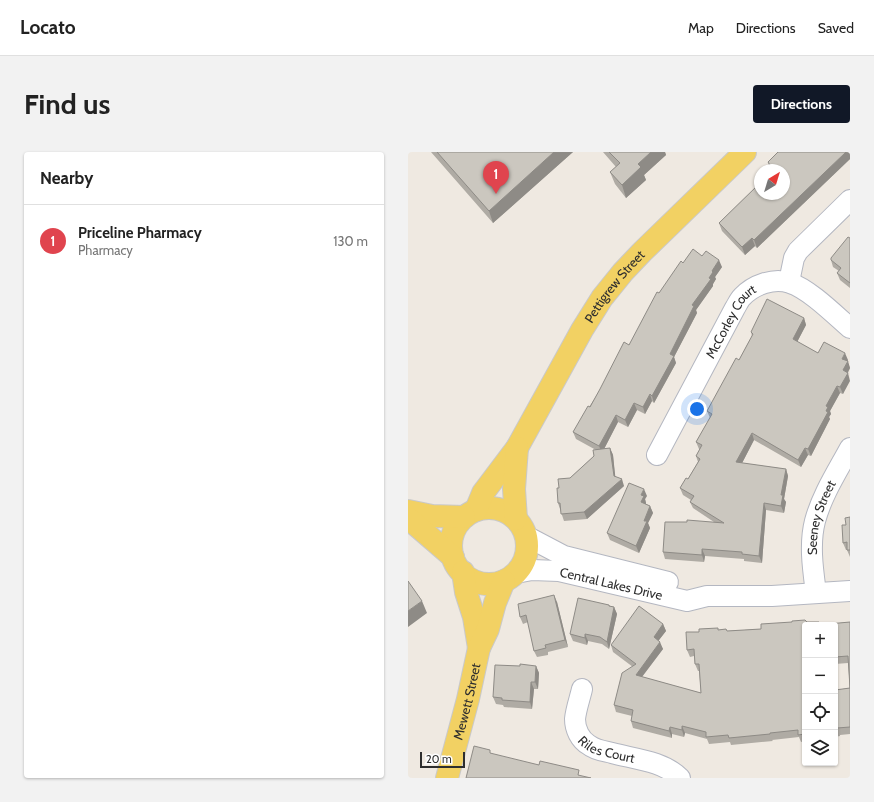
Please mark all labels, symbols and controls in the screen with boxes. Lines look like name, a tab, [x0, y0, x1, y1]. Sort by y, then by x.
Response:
text: Locato	[20, 16, 76, 39]
text: Map	[688, 19, 714, 37]
text: Directions	[736, 19, 796, 37]
text: Saved	[818, 19, 854, 37]
button: Directions	[753, 85, 850, 123]
text: Find us	[24, 87, 110, 121]
pin: 1	[483, 161, 509, 194]
north arrow	[754, 164, 790, 200]
text: Nearby	[40, 168, 93, 188]
text: Priceline Pharmacy	[78, 224, 202, 242]
text: 1	[51, 233, 55, 249]
text: 130 m	[333, 233, 368, 249]
text: Pharmacy	[78, 242, 133, 258]
street label: Pettigrew Street	[581, 246, 648, 326]
street label: McCorley Court	[702, 280, 759, 361]
your location	[687, 399, 707, 419]
street label: Seeney Street	[804, 477, 839, 555]
street label: Central Lakes Drive	[558, 564, 664, 603]
map controls	[802, 622, 838, 766]
button: +	[802, 622, 838, 658]
button: −	[802, 658, 838, 694]
street label: Mewett Street	[450, 661, 484, 742]
button: locate	[802, 694, 838, 730]
button: layers	[802, 730, 838, 766]
street label: Riles Court	[575, 732, 637, 766]
scale bar	[420, 750, 465, 769]
text: 20 m	[426, 752, 452, 766]

